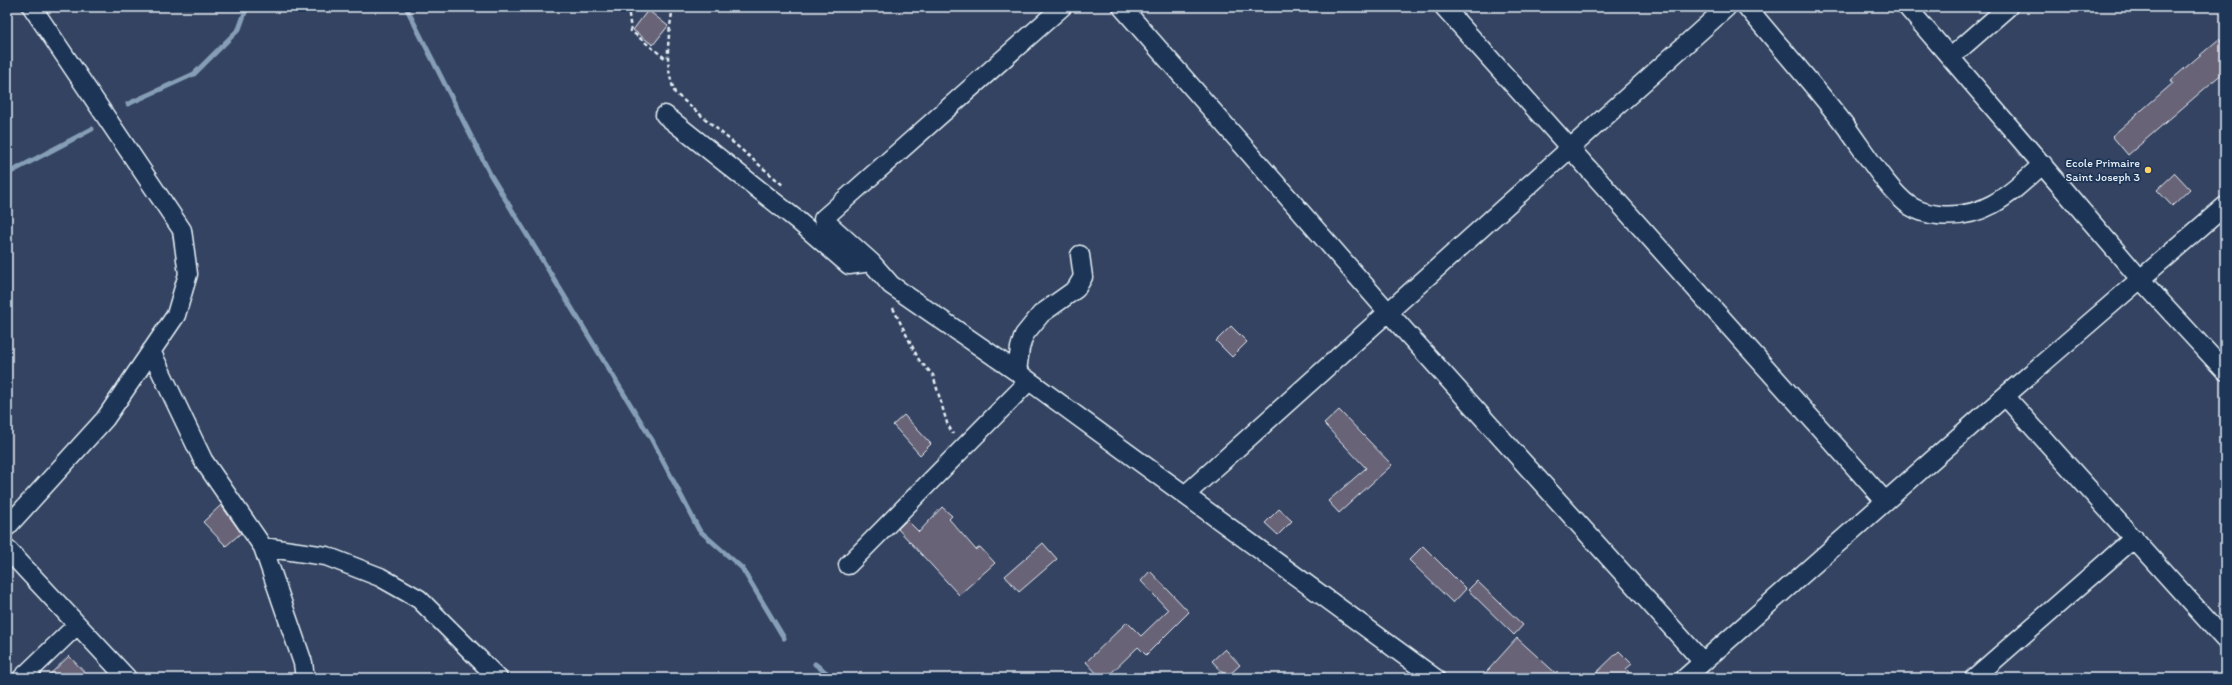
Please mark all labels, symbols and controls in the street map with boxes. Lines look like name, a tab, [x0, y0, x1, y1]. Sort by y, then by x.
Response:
place label: Ecole Primaire Saint Joseph 3	[2065, 156, 2140, 184]
marker: Ecole Primaire Saint Joseph 3	[2143, 165, 2153, 175]

